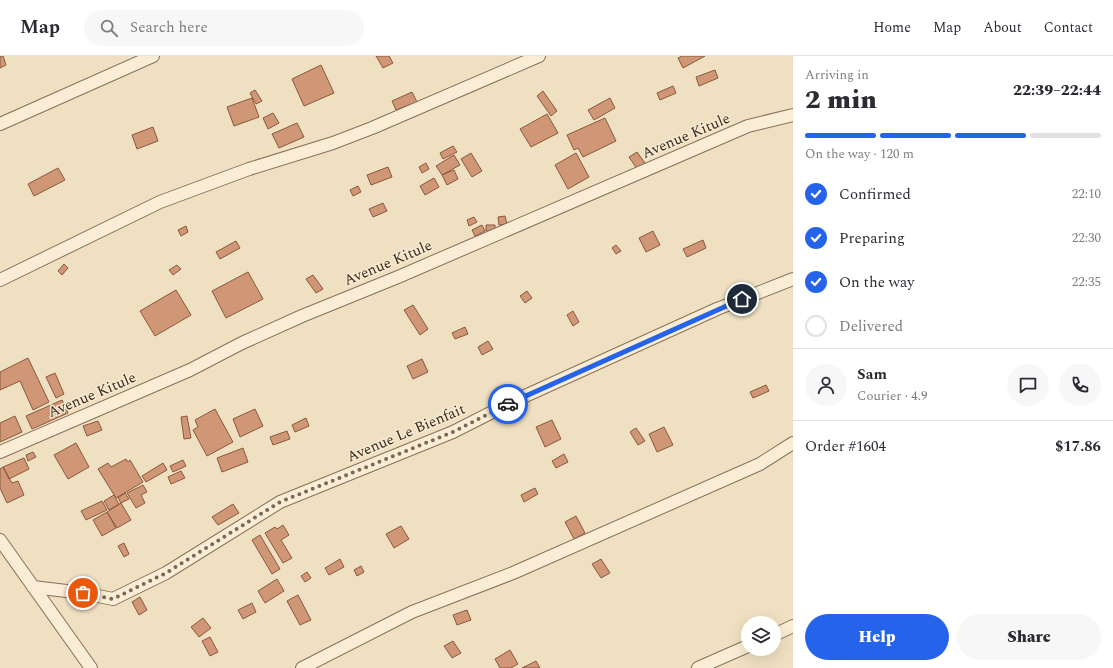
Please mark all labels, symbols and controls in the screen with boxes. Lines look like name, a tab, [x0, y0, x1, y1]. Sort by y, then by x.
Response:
search box	[84, 10, 364, 46]
text: Map	[20, 13, 60, 42]
text: Search here	[130, 16, 208, 39]
icon: search	[98, 17, 120, 39]
text: Home	[873, 17, 911, 38]
text: Map	[933, 17, 961, 38]
text: About	[983, 17, 1022, 38]
text: Contact	[1044, 17, 1093, 38]
text: Arriving in	[805, 65, 869, 85]
text: 22:39–22:44	[1013, 79, 1101, 102]
text: 2 min	[805, 80, 877, 120]
street label: Avenue Kitule	[638, 107, 734, 165]
text: On the way · 120 m	[805, 144, 914, 164]
icon: check	[805, 183, 827, 205]
text: Confirmed	[839, 183, 911, 206]
text: 22:10	[1072, 184, 1101, 204]
icon: check	[805, 227, 827, 249]
text: Preparing	[839, 227, 905, 250]
text: 22:30	[1072, 228, 1101, 248]
street label: Avenue Kitule	[340, 234, 436, 292]
icon: check	[805, 271, 827, 293]
text: On the way	[839, 271, 914, 294]
text: 22:35	[1072, 272, 1101, 292]
pin	[725, 282, 759, 316]
icon: home	[731, 288, 753, 310]
text: Delivered	[839, 315, 903, 338]
text: Sam	[857, 363, 887, 386]
button: person	[805, 364, 847, 406]
button: chat	[1007, 364, 1049, 406]
button: phone	[1059, 364, 1101, 406]
street label: Avenue Kitule	[44, 366, 140, 424]
courier	[488, 384, 528, 424]
text: Courier · 4.9	[857, 386, 927, 406]
icon: car	[497, 393, 519, 415]
street label: Avenue Le Bienfait	[343, 398, 469, 468]
text: Order #1604	[805, 435, 886, 458]
text: $17.86	[1055, 435, 1101, 458]
pin	[66, 576, 100, 610]
icon: bag	[72, 582, 94, 604]
button: Help	[805, 614, 949, 660]
button: Share	[957, 614, 1101, 660]
map controls	[741, 616, 781, 656]
button: layers	[741, 616, 781, 656]

